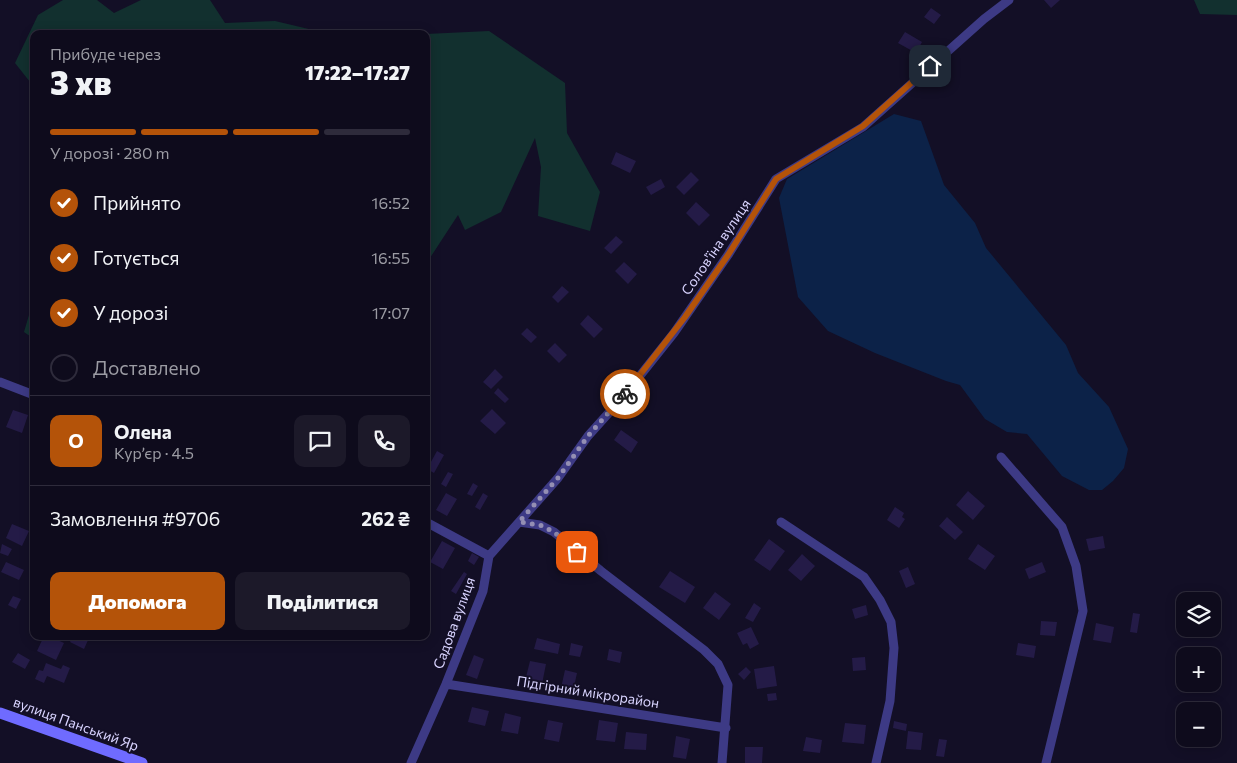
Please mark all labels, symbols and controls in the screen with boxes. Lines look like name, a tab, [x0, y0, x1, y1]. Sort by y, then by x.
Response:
text: Прибуде через	[50, 44, 161, 63]
pin	[909, 45, 951, 87]
icon: home	[916, 52, 944, 80]
text: 17:22–17:27	[305, 61, 410, 84]
text: 3 хв	[50, 62, 112, 102]
text: У дорозі · 280 m	[50, 143, 169, 162]
icon: check	[50, 189, 78, 217]
text: Прийнято	[93, 191, 181, 214]
text: 16:52	[372, 193, 410, 212]
street label: Солов'їна вулиця	[677, 196, 754, 298]
icon: check	[50, 244, 78, 272]
text: Готується	[93, 246, 180, 269]
text: 16:55	[371, 248, 410, 267]
icon: check	[50, 299, 78, 327]
text: У дорозі	[93, 301, 168, 324]
text: 17:07	[372, 303, 410, 322]
text: Доставлено	[93, 356, 201, 379]
courier	[600, 369, 650, 419]
icon: bike	[611, 380, 639, 408]
button: chat	[294, 415, 346, 467]
button: phone	[358, 415, 410, 467]
text: Олена	[114, 420, 172, 443]
text: О	[68, 429, 84, 452]
text: Кур’єр · 4.5	[114, 443, 194, 462]
text: Замовлення #9706	[50, 507, 220, 530]
text: 262 ₴	[361, 507, 410, 530]
pin	[556, 531, 598, 573]
icon: bag	[563, 538, 591, 566]
button: Допомога	[50, 572, 225, 630]
button: Поділитися	[235, 572, 410, 630]
street label: Садова вулиця	[429, 575, 478, 671]
map controls	[1176, 592, 1221, 747]
button: layers	[1176, 592, 1221, 637]
button: +	[1176, 647, 1221, 692]
street label: Підгірний мікрорайон	[515, 672, 661, 711]
street label: вулиця Панський Яр	[11, 693, 141, 754]
button: −	[1176, 702, 1221, 747]

